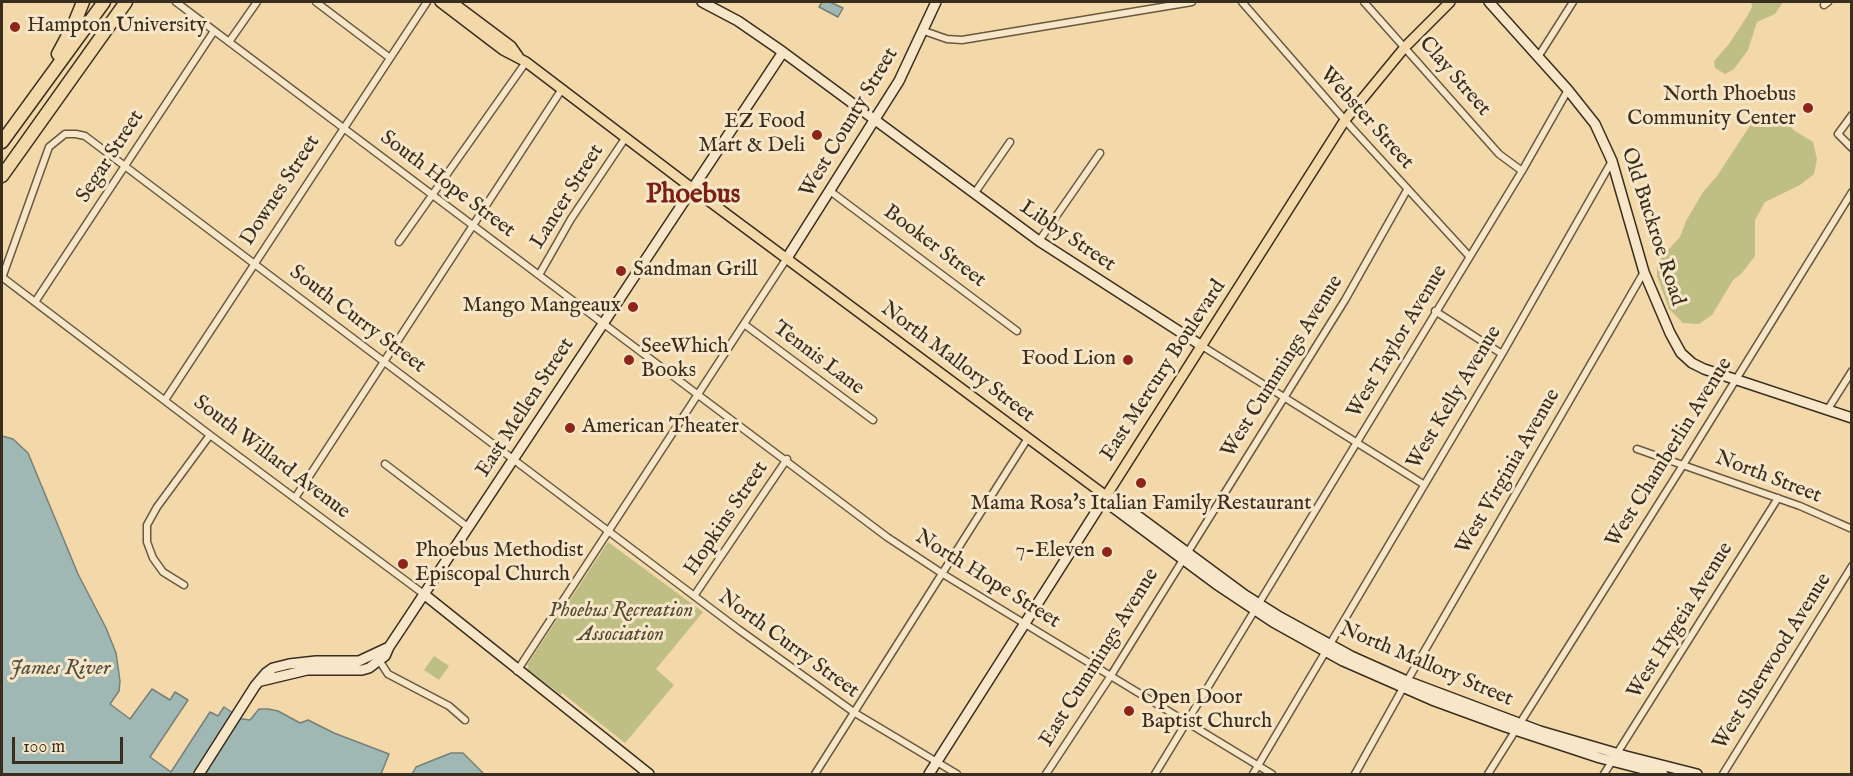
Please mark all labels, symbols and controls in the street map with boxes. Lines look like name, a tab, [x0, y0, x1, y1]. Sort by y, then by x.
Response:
place label: Hampton University	[27, 14, 207, 40]
marker: Hampton University	[8, 20, 22, 34]
street label: Clay Street	[1413, 32, 1495, 122]
street label: West County Street	[795, 44, 905, 202]
street label: Webster Street	[1314, 63, 1418, 175]
place label: North Phoebus Community Center	[1627, 83, 1796, 133]
marker: North Phoebus Community Center	[1801, 101, 1815, 115]
street label: Segar Street	[72, 106, 150, 208]
place label: EZ Food Mart & Deli	[698, 110, 805, 160]
street label: South Hope Street	[374, 126, 520, 244]
marker: EZ Food Mart & Deli	[810, 128, 824, 142]
street label: Downes Street	[236, 131, 326, 251]
street label: Lancer Street	[526, 140, 610, 254]
street label: Old Buckroe Road	[1615, 145, 1689, 309]
district label: Phoebus	[646, 180, 740, 212]
street label: Libby Street	[1014, 196, 1120, 278]
street label: Booker Street	[878, 200, 990, 294]
place label: Sandman Grill	[633, 258, 758, 284]
street label: South Curry Street	[284, 261, 430, 379]
street label: West Taylor Avenue	[1342, 261, 1454, 423]
marker: Sandman Grill	[614, 264, 628, 278]
street label: West Cummings Avenue	[1217, 271, 1349, 463]
street label: East Mercury Boulevard	[1096, 276, 1232, 466]
place label: Mango Mangeaux	[463, 294, 621, 320]
street label: North Mallory Street	[875, 297, 1039, 429]
marker: Mango Mangeaux	[626, 300, 640, 314]
street label: Tennis Lane	[767, 316, 869, 402]
street label: West Kelly Avenue	[1402, 322, 1508, 474]
street label: East Mellen Street	[472, 334, 580, 482]
place label: SeeWhich Books	[641, 335, 728, 385]
place label: Food Lion	[1022, 347, 1116, 373]
marker: SeeWhich Books	[622, 353, 636, 367]
marker: Food Lion	[1121, 353, 1135, 367]
street label: West Chamberlin Avenue	[1601, 353, 1739, 553]
street label: West Virginia Avenue	[1451, 385, 1567, 559]
street label: South Willard Avenue	[188, 391, 354, 525]
place label: American Theater	[582, 415, 739, 441]
marker: American Theater	[563, 421, 577, 435]
street label: North Street	[1711, 446, 1825, 510]
street label: Hopkins Street	[680, 457, 774, 581]
marker: Mama Rosa's Italian Family Restaurant	[1134, 476, 1148, 490]
place label: Mama Rosa's Italian Family Restaurant	[971, 492, 1311, 518]
street label: North Hope Street	[910, 525, 1064, 635]
street label: West Hygeia Avenue	[1623, 538, 1739, 704]
place label: Phoebus Methodist Episcopal Church	[415, 539, 583, 589]
place label: 7-Eleven	[1016, 539, 1095, 565]
marker: 7-Eleven	[1100, 545, 1114, 559]
marker: Phoebus Methodist Episcopal Church	[396, 557, 410, 571]
street label: East Cummings Avenue	[1035, 564, 1165, 752]
street label: West Sherwood Avenue	[1708, 569, 1838, 755]
street label: North Curry Street	[713, 585, 863, 705]
park label: Phoebus Recreation Association	[549, 599, 693, 649]
street label: North Mallory Street	[1336, 617, 1516, 713]
water label: James River	[10, 656, 110, 682]
place label: Open Door Baptist Church	[1141, 686, 1272, 736]
marker: Open Door Baptist Church	[1122, 704, 1136, 718]
scale bar	[15, 725, 126, 763]
text: 100 m	[23, 736, 65, 759]

